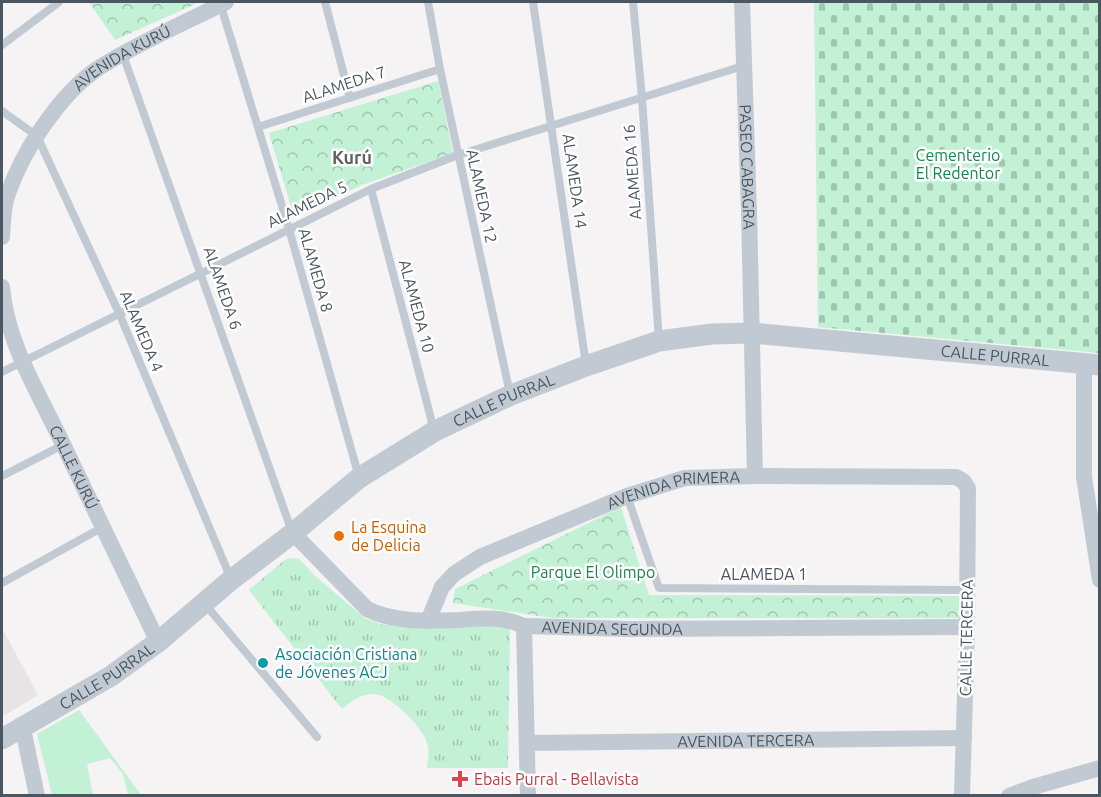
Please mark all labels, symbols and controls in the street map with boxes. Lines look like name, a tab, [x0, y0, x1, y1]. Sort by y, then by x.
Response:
street label: AVENIDA KURÚ	[69, 20, 173, 94]
street label: ALAMEDA 7	[300, 62, 388, 106]
street label: PASEO CABAGRA	[736, 104, 758, 230]
street label: ALAMEDA 16	[620, 124, 644, 220]
street label: ALAMEDA 14	[559, 132, 591, 230]
park label: Cementerio El Redentor	[916, 146, 1000, 182]
district label: Kurú	[332, 147, 372, 167]
street label: ALAMEDA 12	[463, 147, 501, 245]
street label: ALAMEDA 5	[264, 177, 350, 231]
street label: ALAMEDA 8	[295, 226, 337, 314]
street label: ALAMEDA 6	[200, 244, 246, 332]
street label: ALAMEDA 10	[396, 258, 438, 354]
street label: ALAMEDA 4	[117, 288, 167, 374]
street label: CALLE PURRAL	[940, 341, 1050, 369]
street label: CALLE PURRAL	[450, 370, 557, 430]
street label: CALLE KURÚ	[46, 422, 104, 512]
street label: AVENIDA PRIMERA	[604, 467, 741, 512]
place label: La Esquina de Delicia	[351, 518, 427, 554]
marker: La Esquina de Delicia	[332, 529, 346, 543]
park label: Parque El Olimpo	[531, 563, 655, 581]
street label: ALAMEDA 1	[721, 565, 807, 583]
street label: CALLE TERCERA	[956, 579, 976, 697]
street label: AVENIDA SEGUNDA	[541, 618, 683, 638]
street label: CALLE PURRAL	[56, 639, 157, 713]
place label: Asociación Cristiana de Jóvenes ACJ	[275, 645, 417, 681]
marker: Asociación Cristiana de Jóvenes ACJ	[256, 656, 270, 670]
street label: AVENIDA TERCERA	[677, 731, 815, 750]
marker: Ebais Purral - Bellavista	[451, 770, 469, 788]
place label: Ebais Purral - Bellavista	[474, 770, 639, 788]

